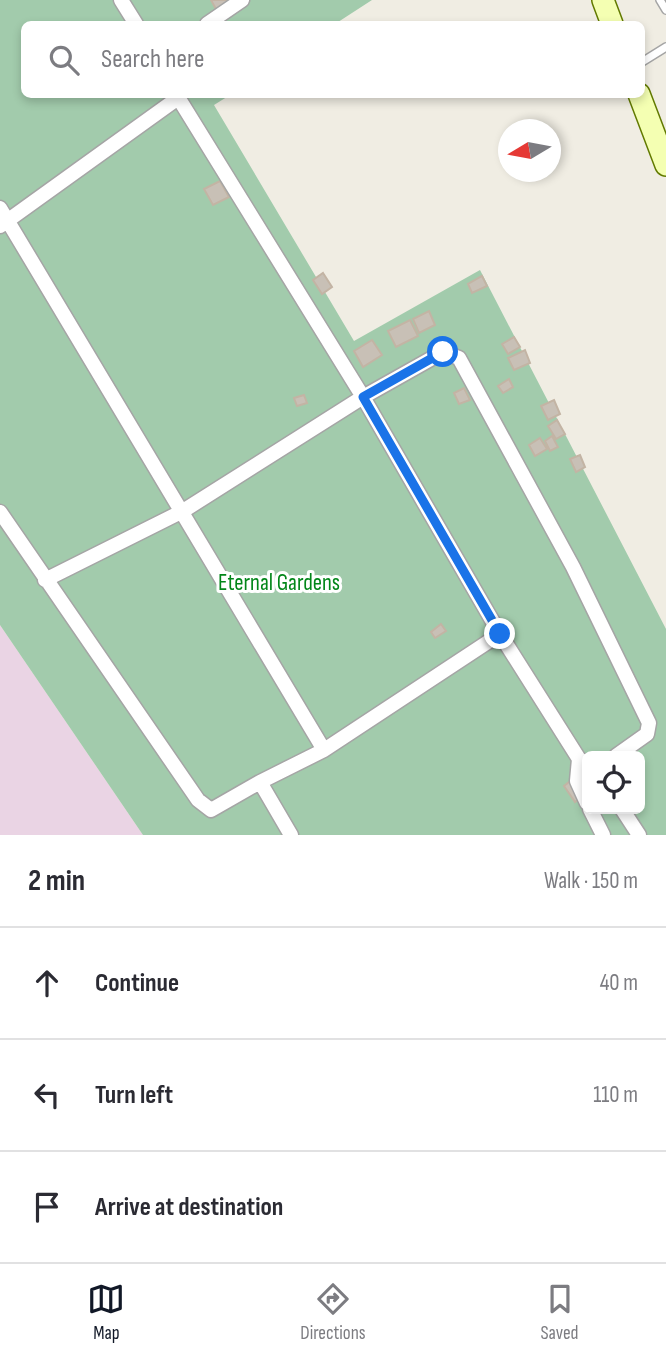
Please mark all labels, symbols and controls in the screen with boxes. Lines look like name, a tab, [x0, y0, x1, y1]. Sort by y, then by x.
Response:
search box	[21, 21, 645, 98]
icon: search	[45, 41, 83, 79]
text: Search here	[101, 44, 204, 75]
north arrow	[498, 119, 561, 182]
route start	[427, 336, 458, 367]
park label: Eternal Gardens	[218, 569, 340, 597]
route end	[484, 618, 515, 649]
map controls	[582, 751, 645, 814]
button: locate	[582, 751, 645, 814]
text: 2 min	[28, 863, 85, 899]
text: Walk · 150 m	[544, 867, 638, 895]
icon: ahead	[28, 964, 66, 1002]
text: Continue	[95, 968, 179, 999]
text: 40 m	[600, 969, 638, 997]
icon: left	[28, 1076, 66, 1114]
text: Turn left	[95, 1080, 173, 1111]
text: 110 m	[593, 1081, 638, 1109]
icon: arrive	[28, 1188, 66, 1226]
text: Arrive at destination	[95, 1192, 283, 1223]
tab: Map	[87, 1280, 125, 1345]
tab: Directions	[300, 1280, 366, 1345]
tab: Saved	[540, 1280, 579, 1345]

